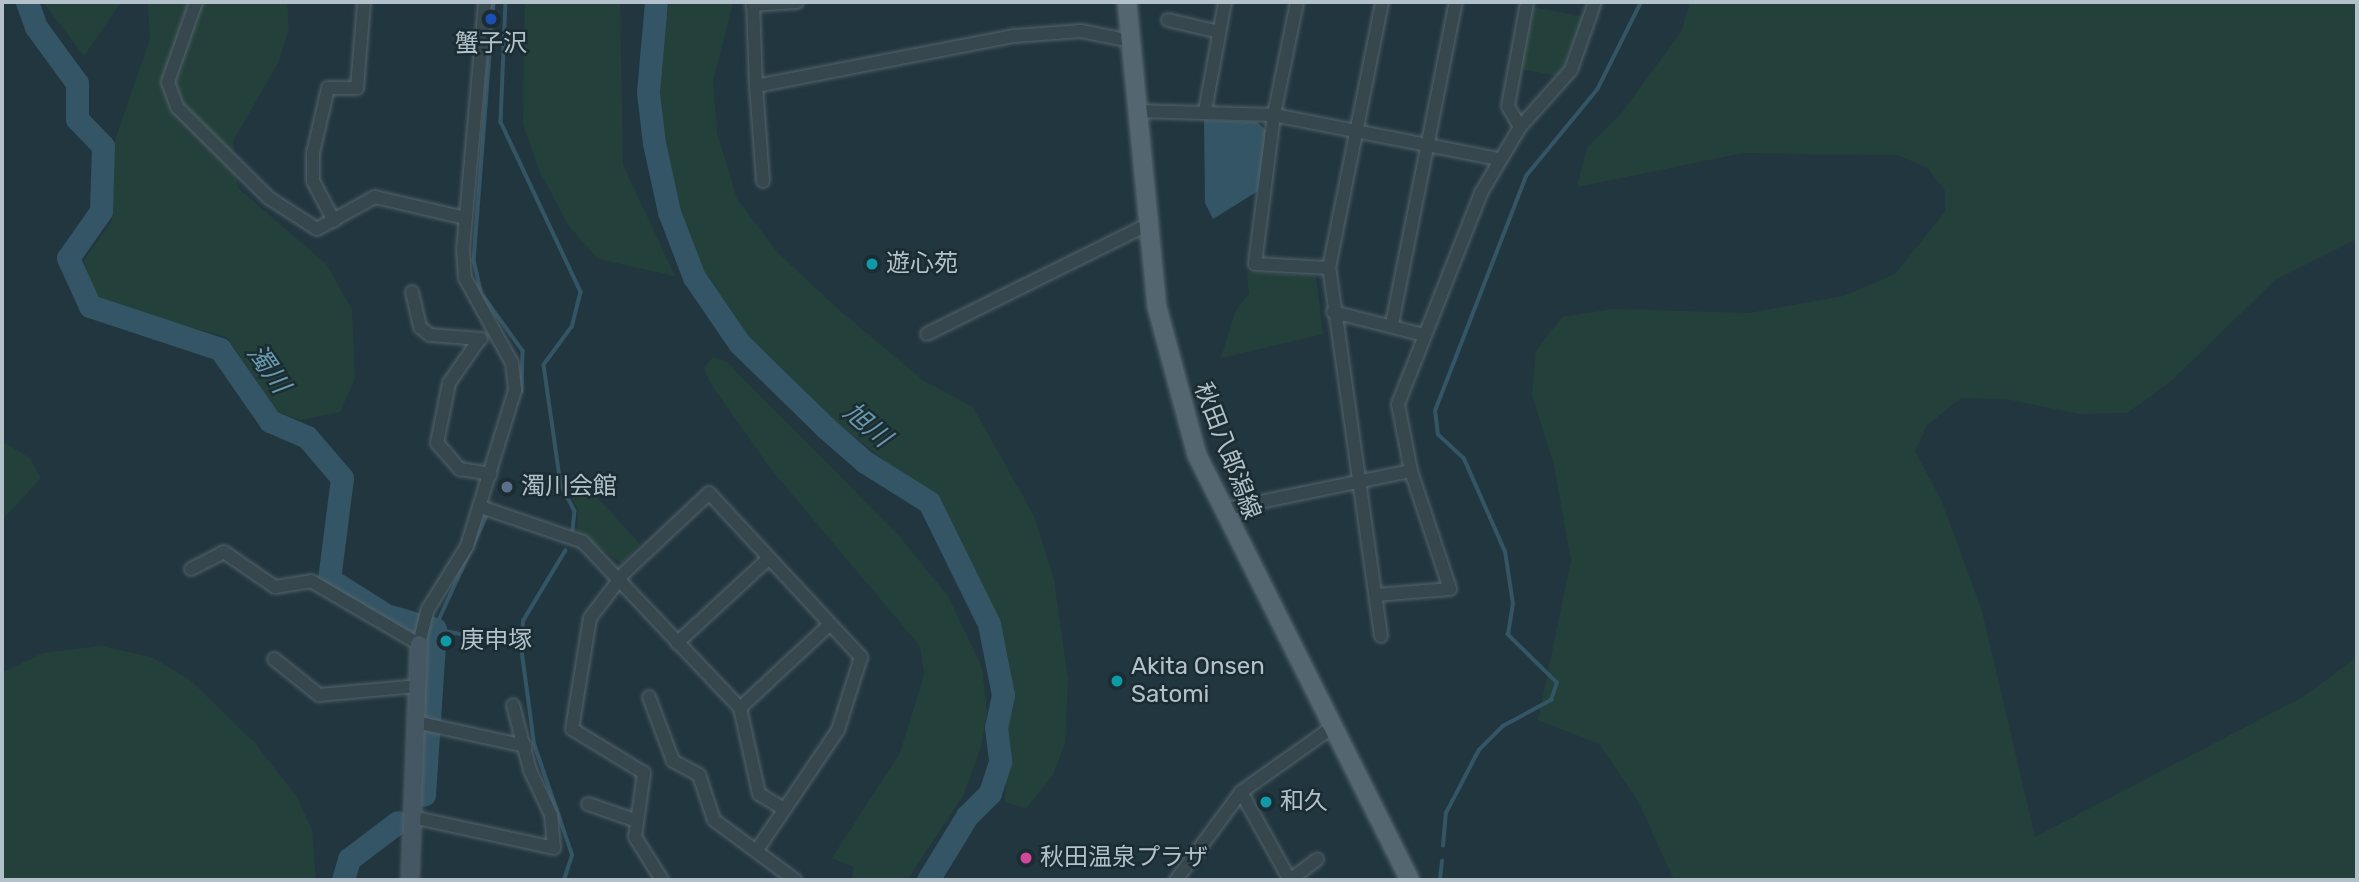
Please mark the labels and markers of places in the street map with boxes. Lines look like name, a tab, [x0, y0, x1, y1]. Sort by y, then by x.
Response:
marker: 蟹子沢	[483, 11, 499, 27]
place label: 蟹子沢	[455, 30, 527, 58]
place label: 遊心苑	[886, 250, 958, 278]
marker: 遊心苑	[864, 256, 880, 272]
place label: 濁川会館	[521, 473, 617, 501]
marker: 濁川会館	[499, 479, 515, 495]
place label: 庚申塚	[460, 627, 532, 655]
marker: 庚申塚	[438, 633, 454, 649]
place label: Akita Onsen Satomi	[1131, 653, 1265, 709]
marker: Akita Onsen Satomi	[1109, 673, 1125, 689]
place label: 和久	[1280, 788, 1328, 816]
marker: 和久	[1258, 794, 1274, 810]
place label: 秋田温泉プラザ	[1040, 844, 1208, 872]
marker: 秋田温泉プラザ	[1018, 850, 1034, 866]

